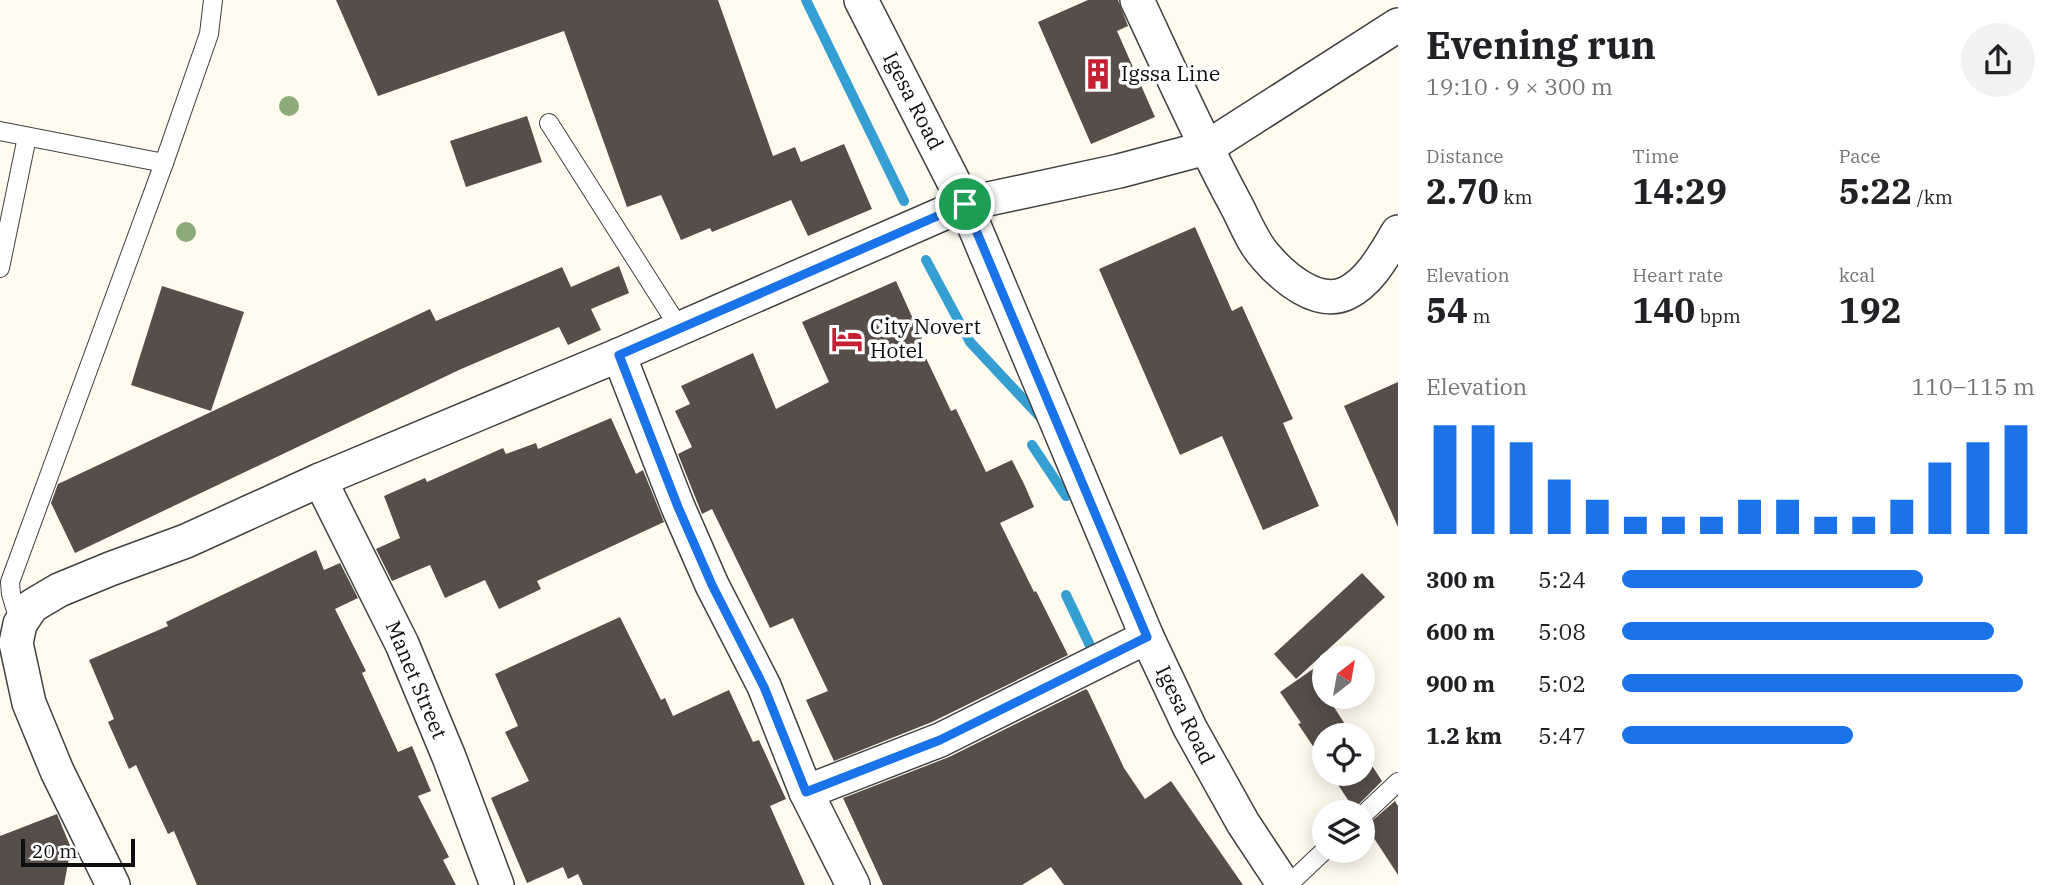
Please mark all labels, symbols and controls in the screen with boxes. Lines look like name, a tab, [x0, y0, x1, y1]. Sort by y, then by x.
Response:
text: Evening run	[1426, 20, 1656, 69]
button: share	[1961, 23, 2035, 97]
street label: Igesa Road	[877, 47, 951, 155]
building icon: Igssa Line	[1081, 57, 1115, 91]
place label: Igssa Line	[1121, 59, 1220, 87]
text: 19:10 · 9 × 300 m	[1426, 71, 1613, 101]
text: Distance	[1426, 144, 1504, 168]
text: Time	[1632, 144, 1679, 168]
text: Pace	[1839, 144, 1880, 168]
text: 2.70	[1426, 168, 1499, 214]
text: 14:29	[1632, 168, 1727, 214]
text: 5:22	[1839, 168, 1912, 214]
pin	[935, 174, 995, 234]
icon: arrive	[946, 185, 984, 223]
text: km	[1499, 185, 1533, 209]
text: /km	[1912, 185, 1953, 209]
text: Elevation	[1426, 263, 1510, 287]
text: Heart rate	[1632, 263, 1723, 287]
text: kcal	[1839, 263, 1875, 287]
text: 54	[1426, 287, 1468, 333]
text: 140	[1632, 287, 1695, 333]
text: 192	[1839, 287, 1902, 333]
text: m	[1468, 304, 1491, 328]
text: bpm	[1695, 304, 1741, 328]
place label: City Novert Hotel	[870, 312, 981, 364]
hotel icon: City Novert Hotel	[830, 322, 864, 356]
text: Elevation	[1426, 371, 1527, 401]
text: 110–115 m	[1911, 371, 2035, 401]
text: 300 m	[1426, 564, 1495, 594]
text: 5:24	[1538, 564, 1586, 594]
street label: Manet Street	[379, 616, 454, 743]
text: 600 m	[1426, 616, 1495, 646]
text: 5:08	[1538, 616, 1586, 646]
north arrow	[1312, 646, 1376, 709]
map controls	[1312, 646, 1375, 863]
street label: Igesa Road	[1150, 661, 1222, 769]
text: 900 m	[1426, 668, 1495, 698]
text: 5:02	[1538, 668, 1586, 698]
text: 1.2 km	[1426, 720, 1502, 750]
text: 5:47	[1538, 720, 1586, 750]
button: locate	[1312, 723, 1375, 786]
button: layers	[1312, 800, 1375, 863]
scale bar	[21, 836, 135, 868]
text: 20 m	[32, 839, 77, 863]

